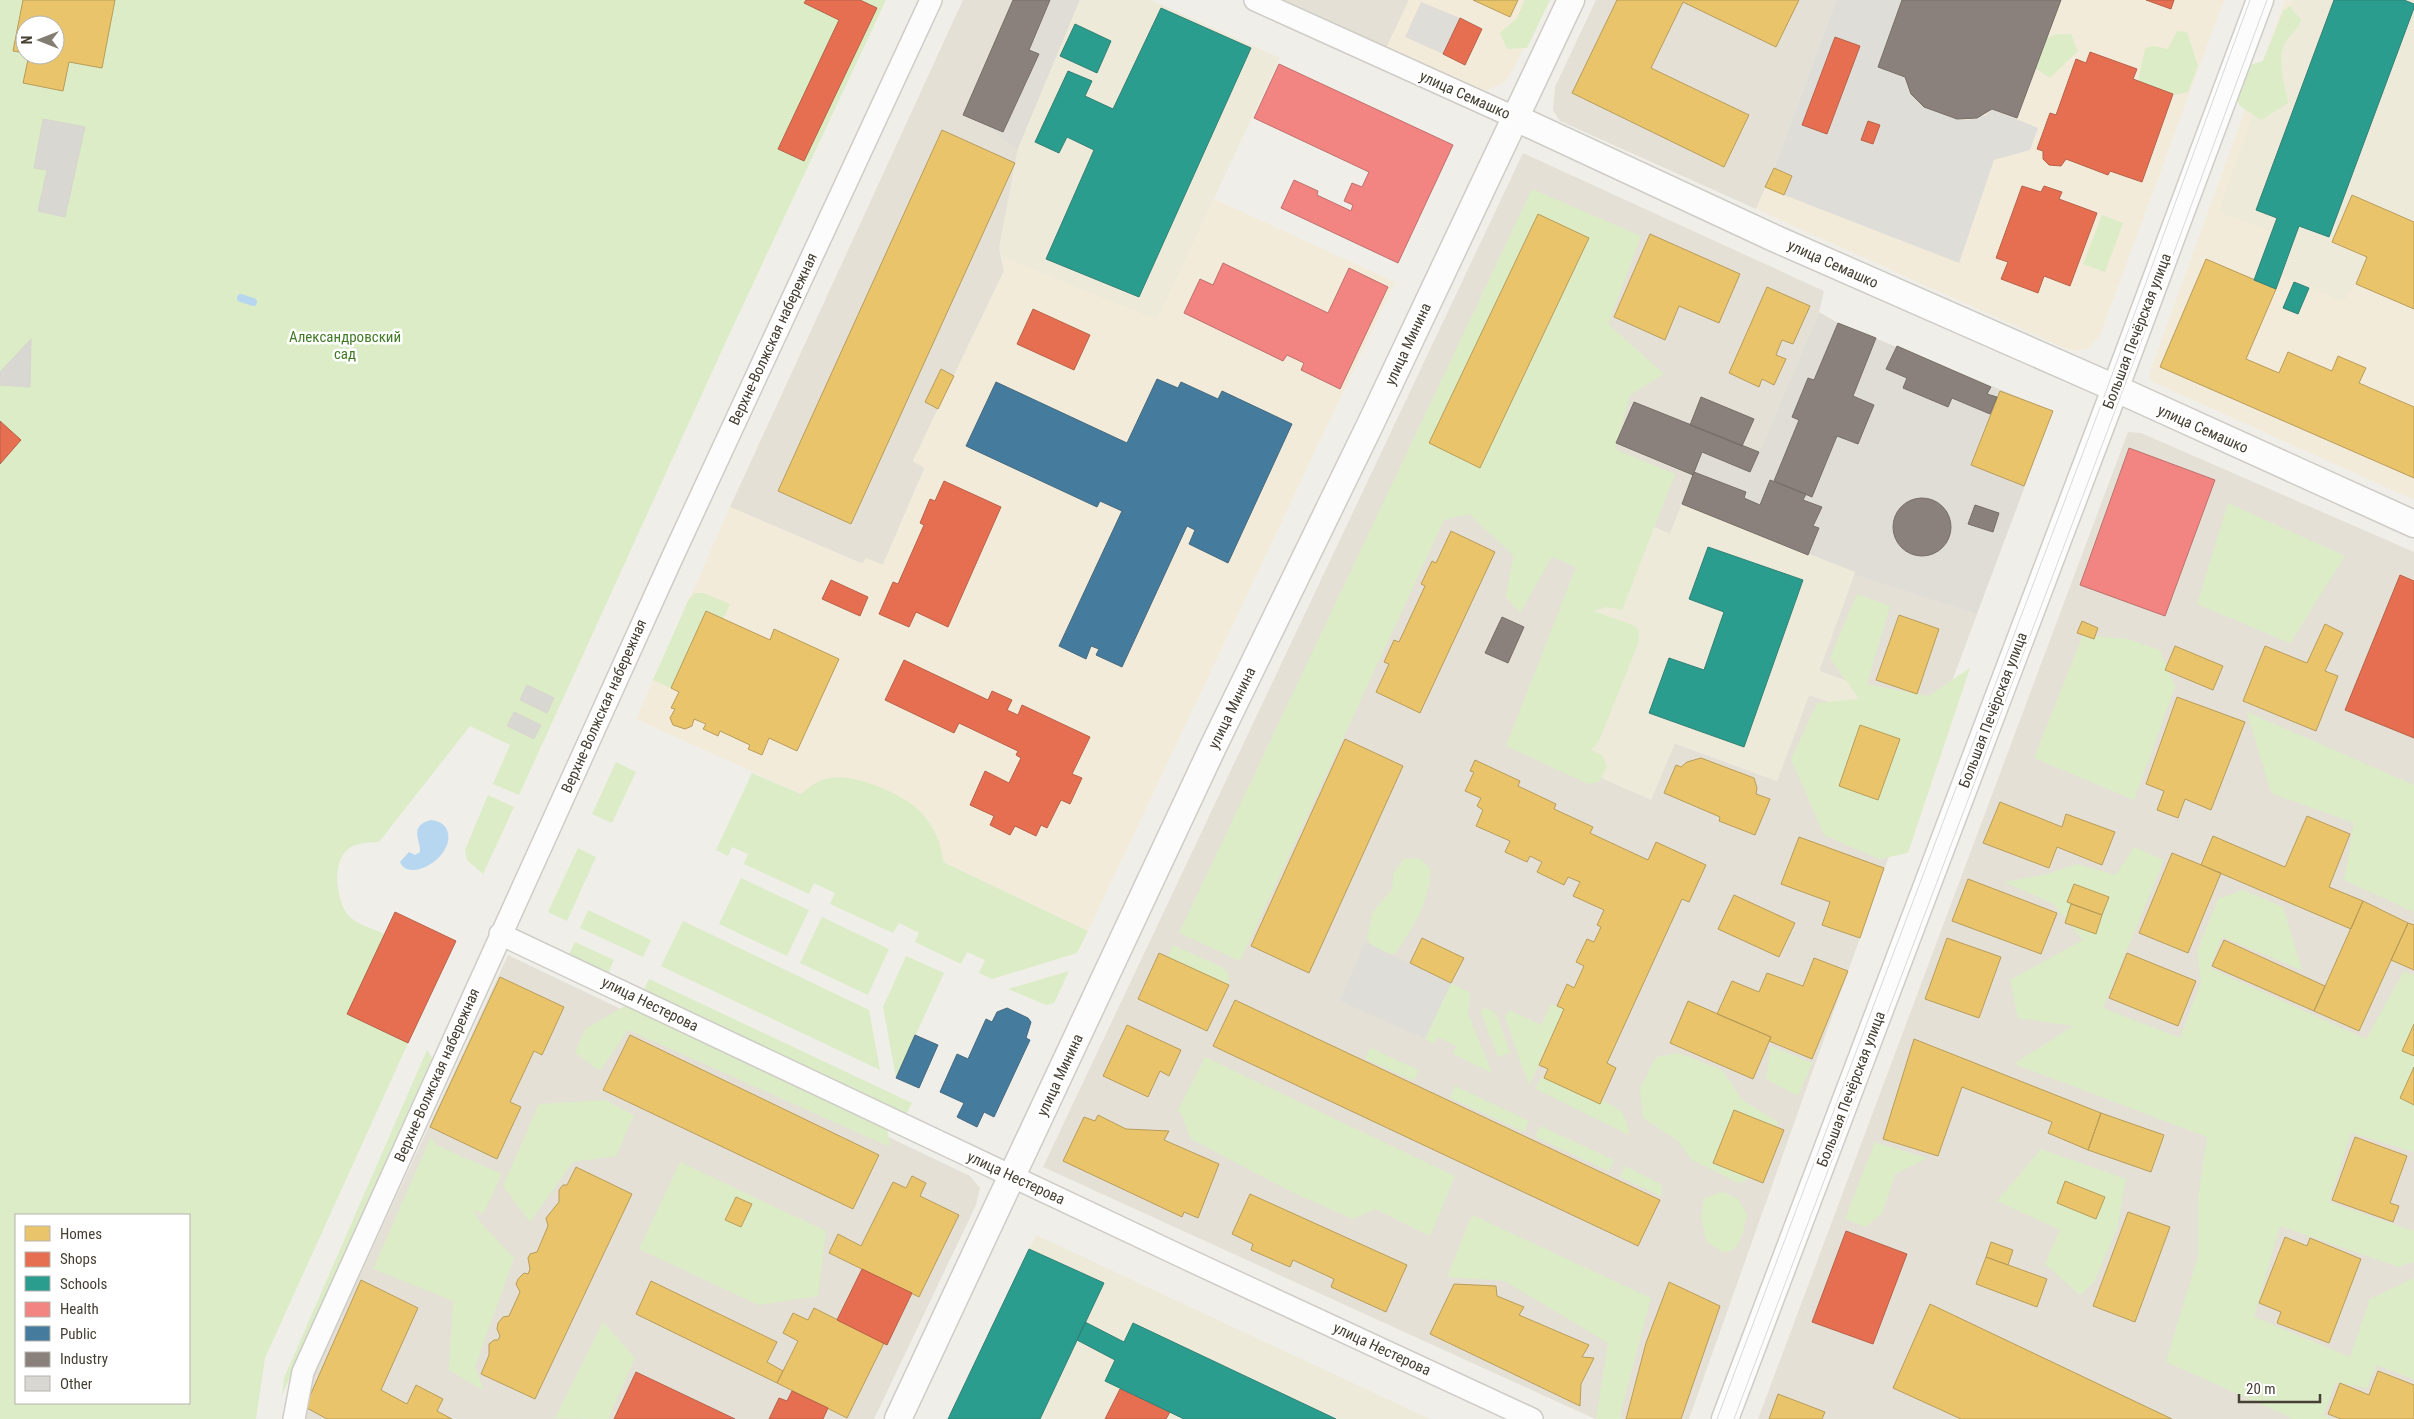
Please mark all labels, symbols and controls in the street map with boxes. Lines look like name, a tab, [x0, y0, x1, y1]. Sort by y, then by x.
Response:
north arrow	[15, 15, 65, 65]
text: N	[19, 36, 35, 44]
street label: улица Семашко	[1417, 67, 1513, 123]
street label: улица Семашко	[1785, 236, 1881, 292]
street label: Верхне-Волжская набережная	[725, 250, 821, 428]
street label: Большая Печёрская улица	[2099, 251, 2175, 411]
street label: улица Минина	[1381, 300, 1435, 388]
park label: Александровский сад	[289, 328, 401, 363]
street label: улица Семашко	[2155, 401, 2251, 457]
street label: Верхне-Волжская набережная	[558, 616, 650, 796]
street label: Большая Печёрская улица	[1955, 630, 2031, 790]
street label: улица Минина	[1204, 664, 1260, 752]
street label: улица Нестерова	[599, 973, 701, 1035]
street label: Верхне-Волжская набережная	[391, 985, 483, 1165]
street label: Большая Печёрская улица	[1813, 1009, 1889, 1169]
street label: улица Минина	[1033, 1031, 1087, 1119]
street label: улица Нестерова	[964, 1148, 1068, 1208]
legend	[15, 1214, 190, 1404]
text: Homes	[60, 1225, 102, 1243]
text: Shops	[60, 1250, 97, 1268]
text: Schools	[60, 1275, 107, 1293]
text: Health	[60, 1300, 99, 1318]
street label: улица Нестерова	[1330, 1319, 1434, 1379]
text: Public	[60, 1325, 97, 1343]
text: Industry	[60, 1350, 108, 1368]
scale bar	[2239, 1372, 2320, 1404]
text: Other	[60, 1375, 93, 1393]
text: 20 m	[2246, 1380, 2276, 1398]

